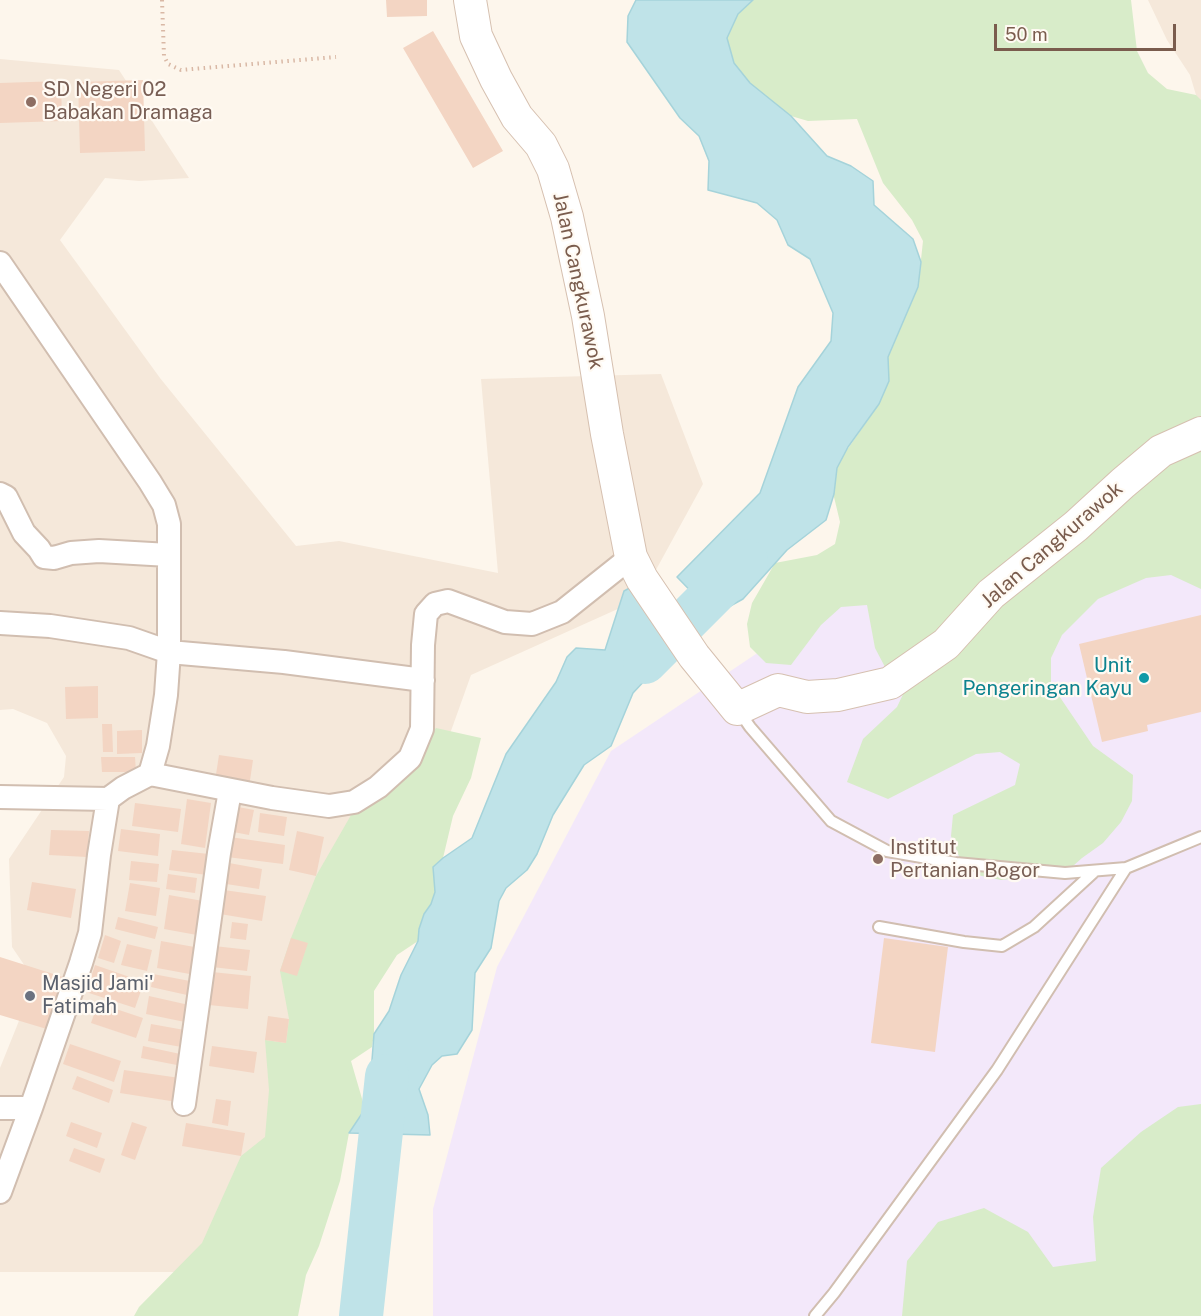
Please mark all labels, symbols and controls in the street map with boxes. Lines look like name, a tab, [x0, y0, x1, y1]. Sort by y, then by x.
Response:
scale bar	[997, 12, 1178, 50]
text: 50 m	[1005, 24, 1048, 45]
place label: SD Negeri 02 Babakan Dramaga	[43, 78, 213, 125]
marker: SD Negeri 02 Babakan Dramaga	[24, 95, 38, 109]
street label: Jalan Cangkurawok	[548, 191, 608, 371]
street label: Jalan Cangkurawok	[976, 477, 1128, 613]
place label: Unit Pengeringan Kayu	[963, 654, 1132, 701]
marker: Unit Pengeringan Kayu	[1137, 671, 1151, 685]
place label: Institut Pertanian Bogor	[890, 836, 1040, 883]
marker: Institut Pertanian Bogor	[871, 852, 885, 866]
place label: Masjid Jami' Fatimah	[42, 972, 154, 1019]
marker: Masjid Jami' Fatimah	[23, 989, 37, 1003]

